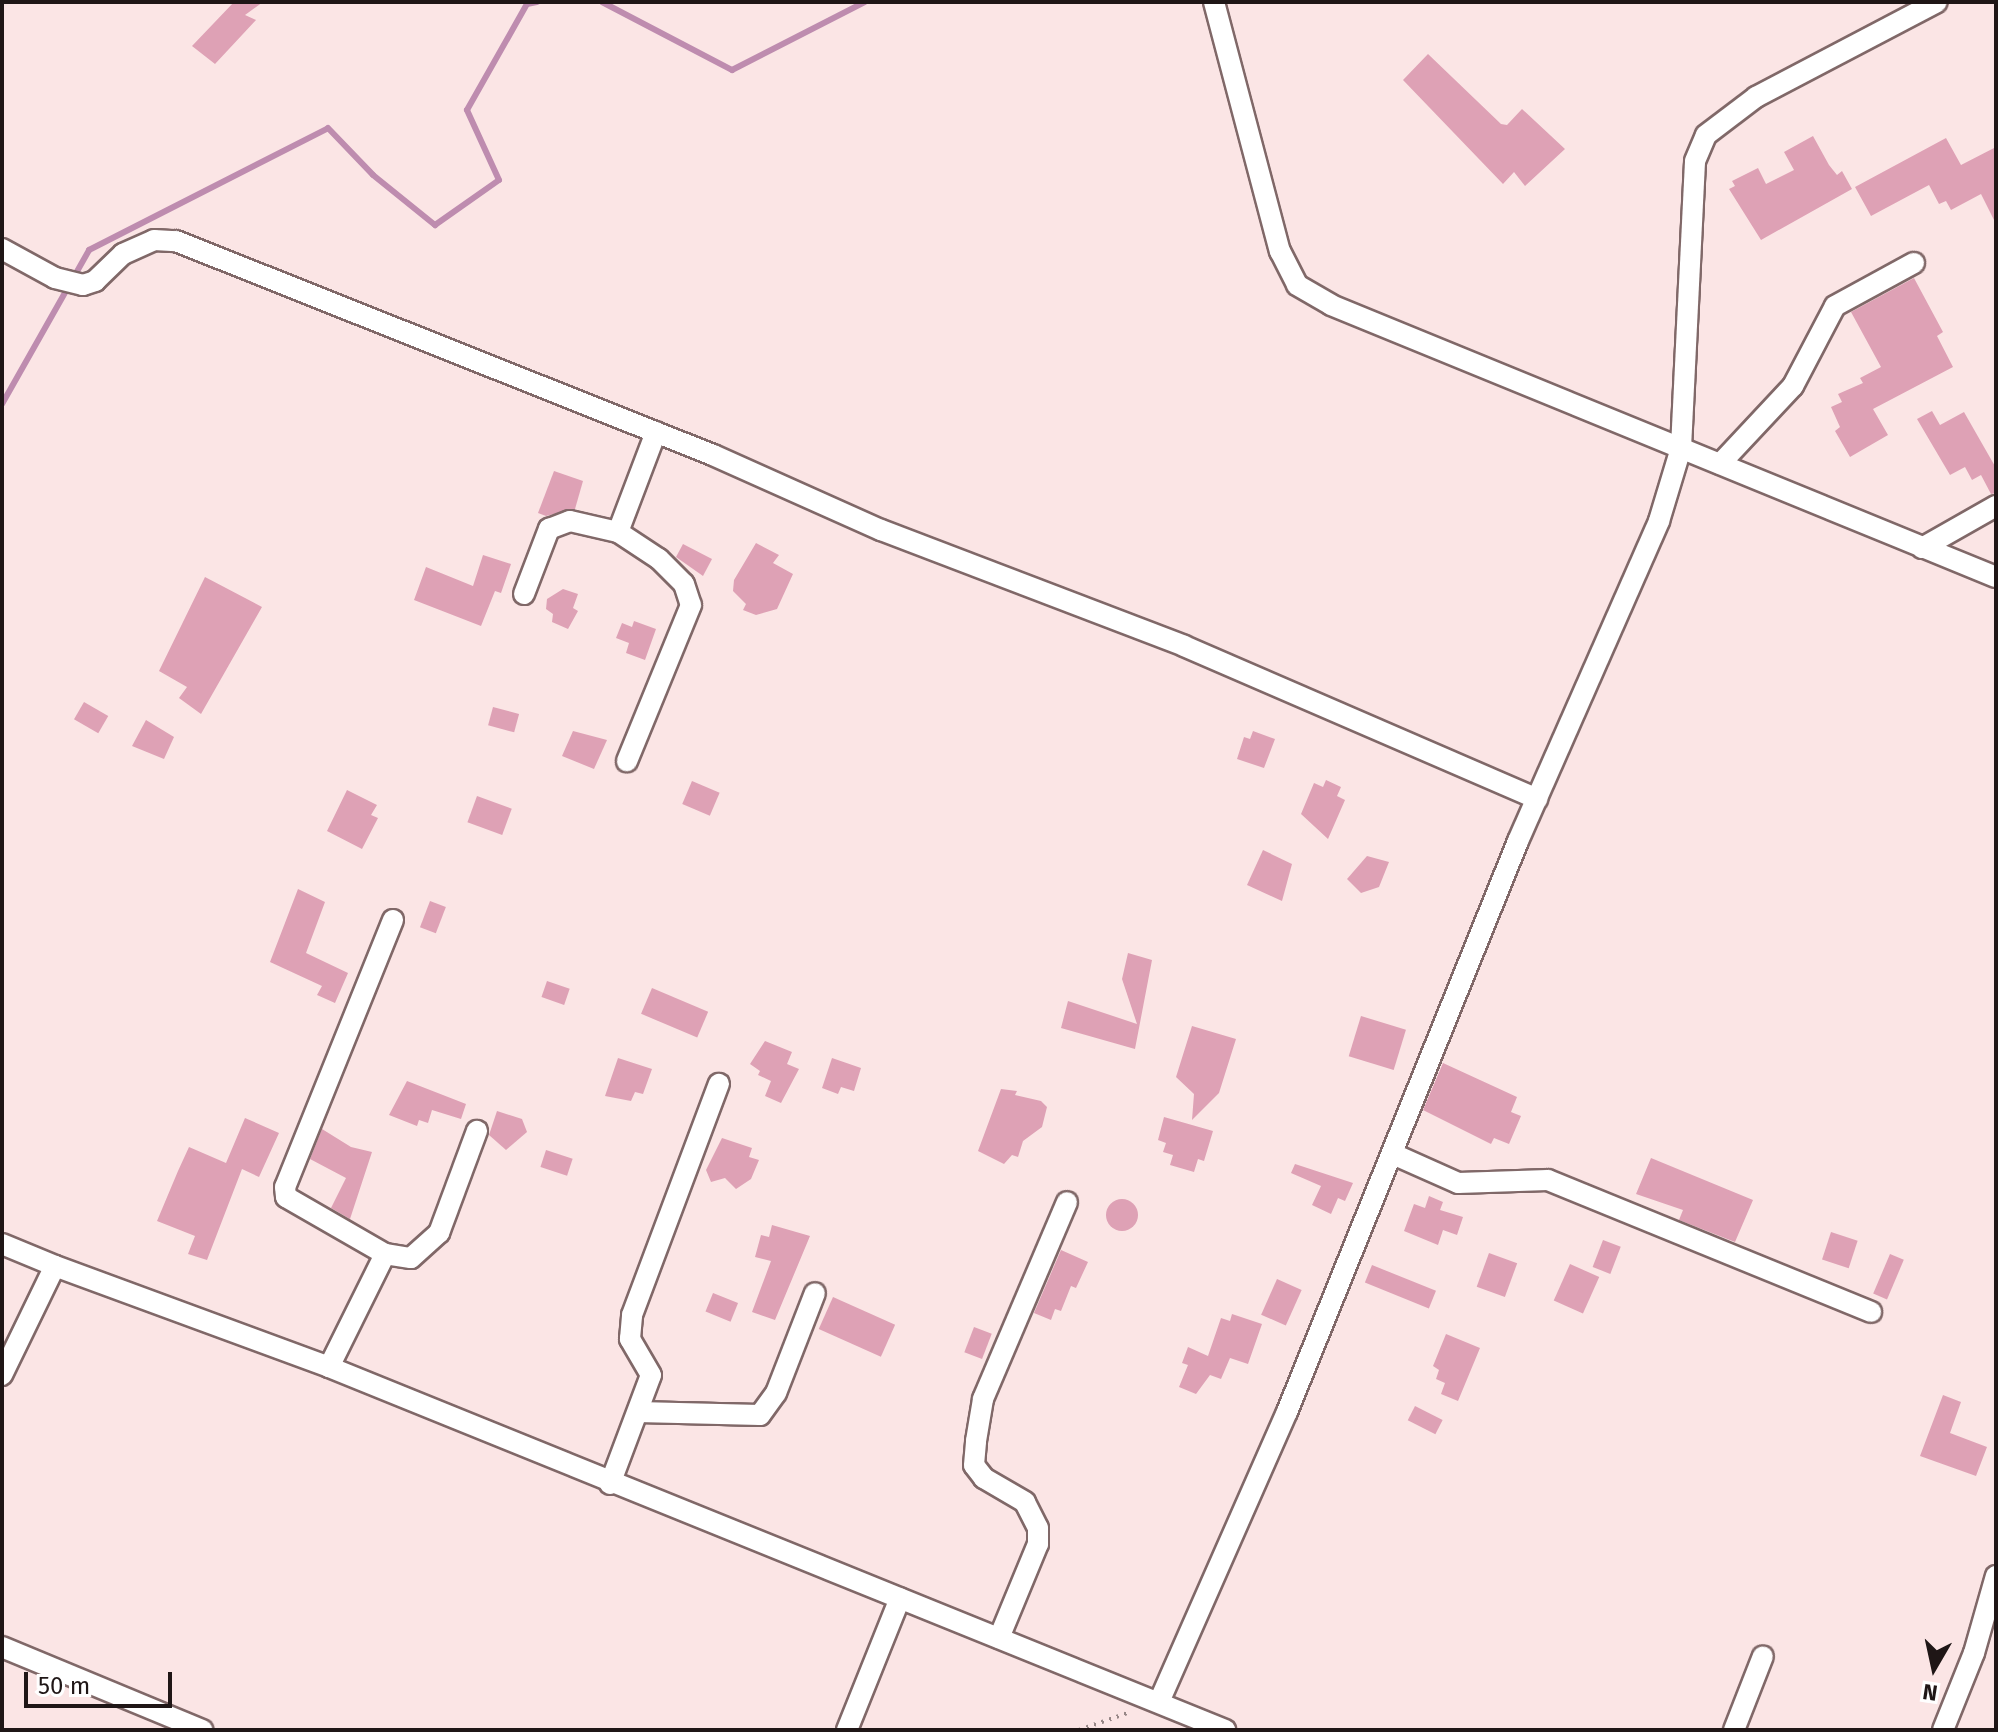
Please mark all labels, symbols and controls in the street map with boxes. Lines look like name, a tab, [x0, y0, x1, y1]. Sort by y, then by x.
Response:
north arrow	[1894, 1628, 1974, 1708]
scale bar	[28, 1656, 176, 1706]
text: 50 m	[38, 1672, 90, 1700]
text: N	[1921, 1678, 1939, 1707]

